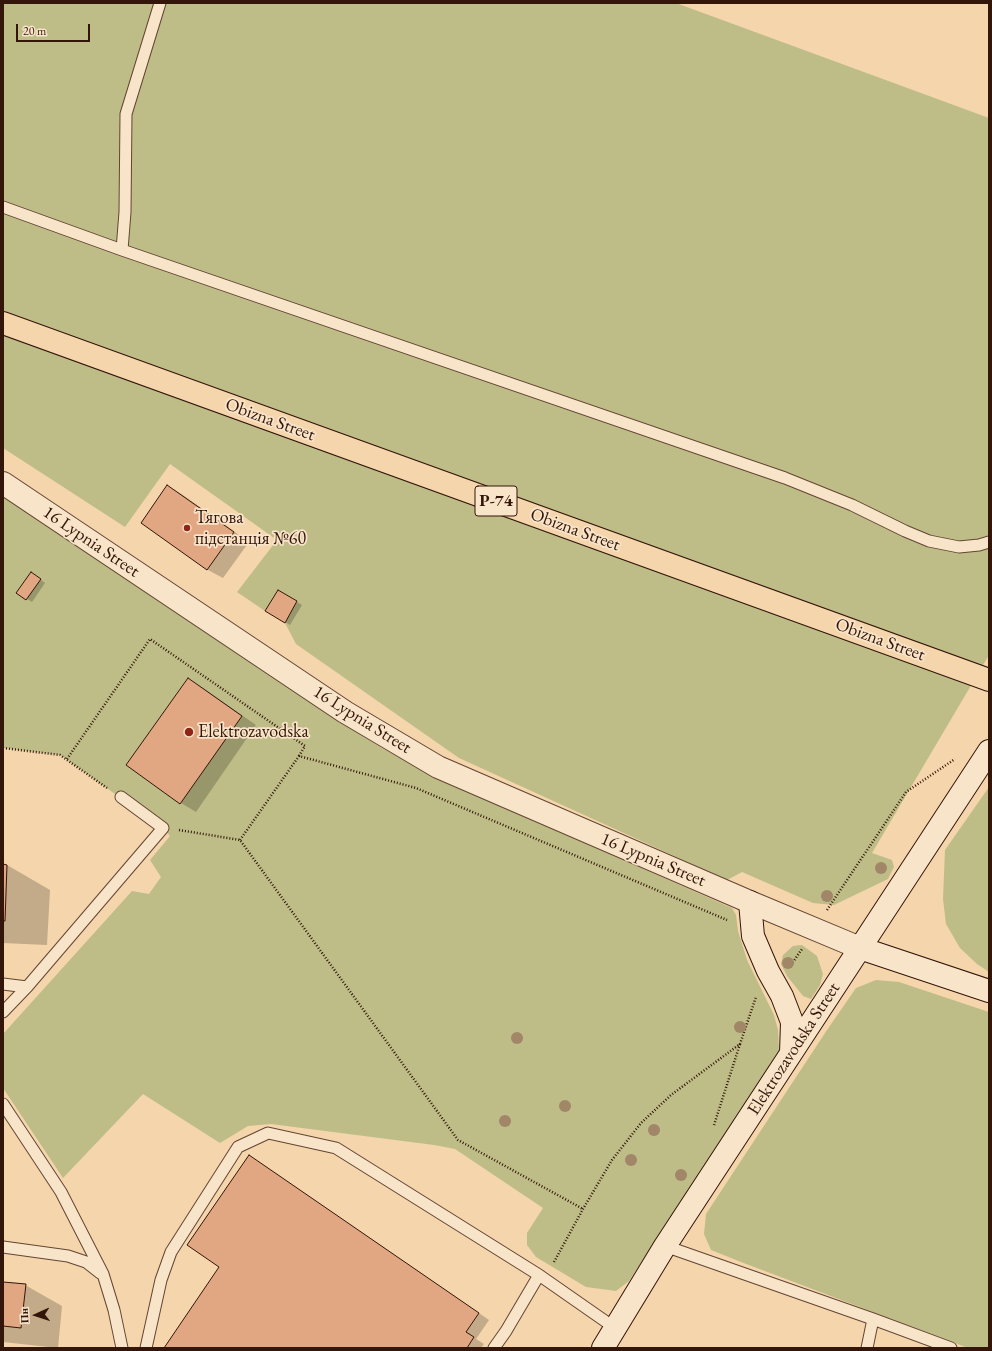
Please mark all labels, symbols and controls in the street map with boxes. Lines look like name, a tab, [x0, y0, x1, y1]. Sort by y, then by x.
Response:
scale bar	[18, 16, 92, 42]
text: 20 m	[23, 23, 46, 39]
street label: Obizna Street	[222, 394, 318, 446]
road number: Р-74	[475, 486, 517, 516]
street label: 16 Lypnia Street	[39, 502, 143, 582]
street label: Obizna Street	[527, 504, 623, 556]
place label: Тягова підстанція №60	[195, 507, 306, 550]
marker: Тягова підстанція №60	[182, 523, 192, 533]
street label: Obizna Street	[832, 614, 928, 666]
street label: 16 Lypnia Street	[309, 681, 415, 759]
place label: Elektrozavodska	[198, 721, 309, 743]
marker: Elektrozavodska	[183, 726, 195, 738]
street label: 16 Lypnia Street	[597, 828, 709, 892]
street label: Elektrozavodska Street	[743, 979, 845, 1119]
north arrow	[16, 1295, 56, 1335]
text: Пн	[17, 1308, 31, 1324]

